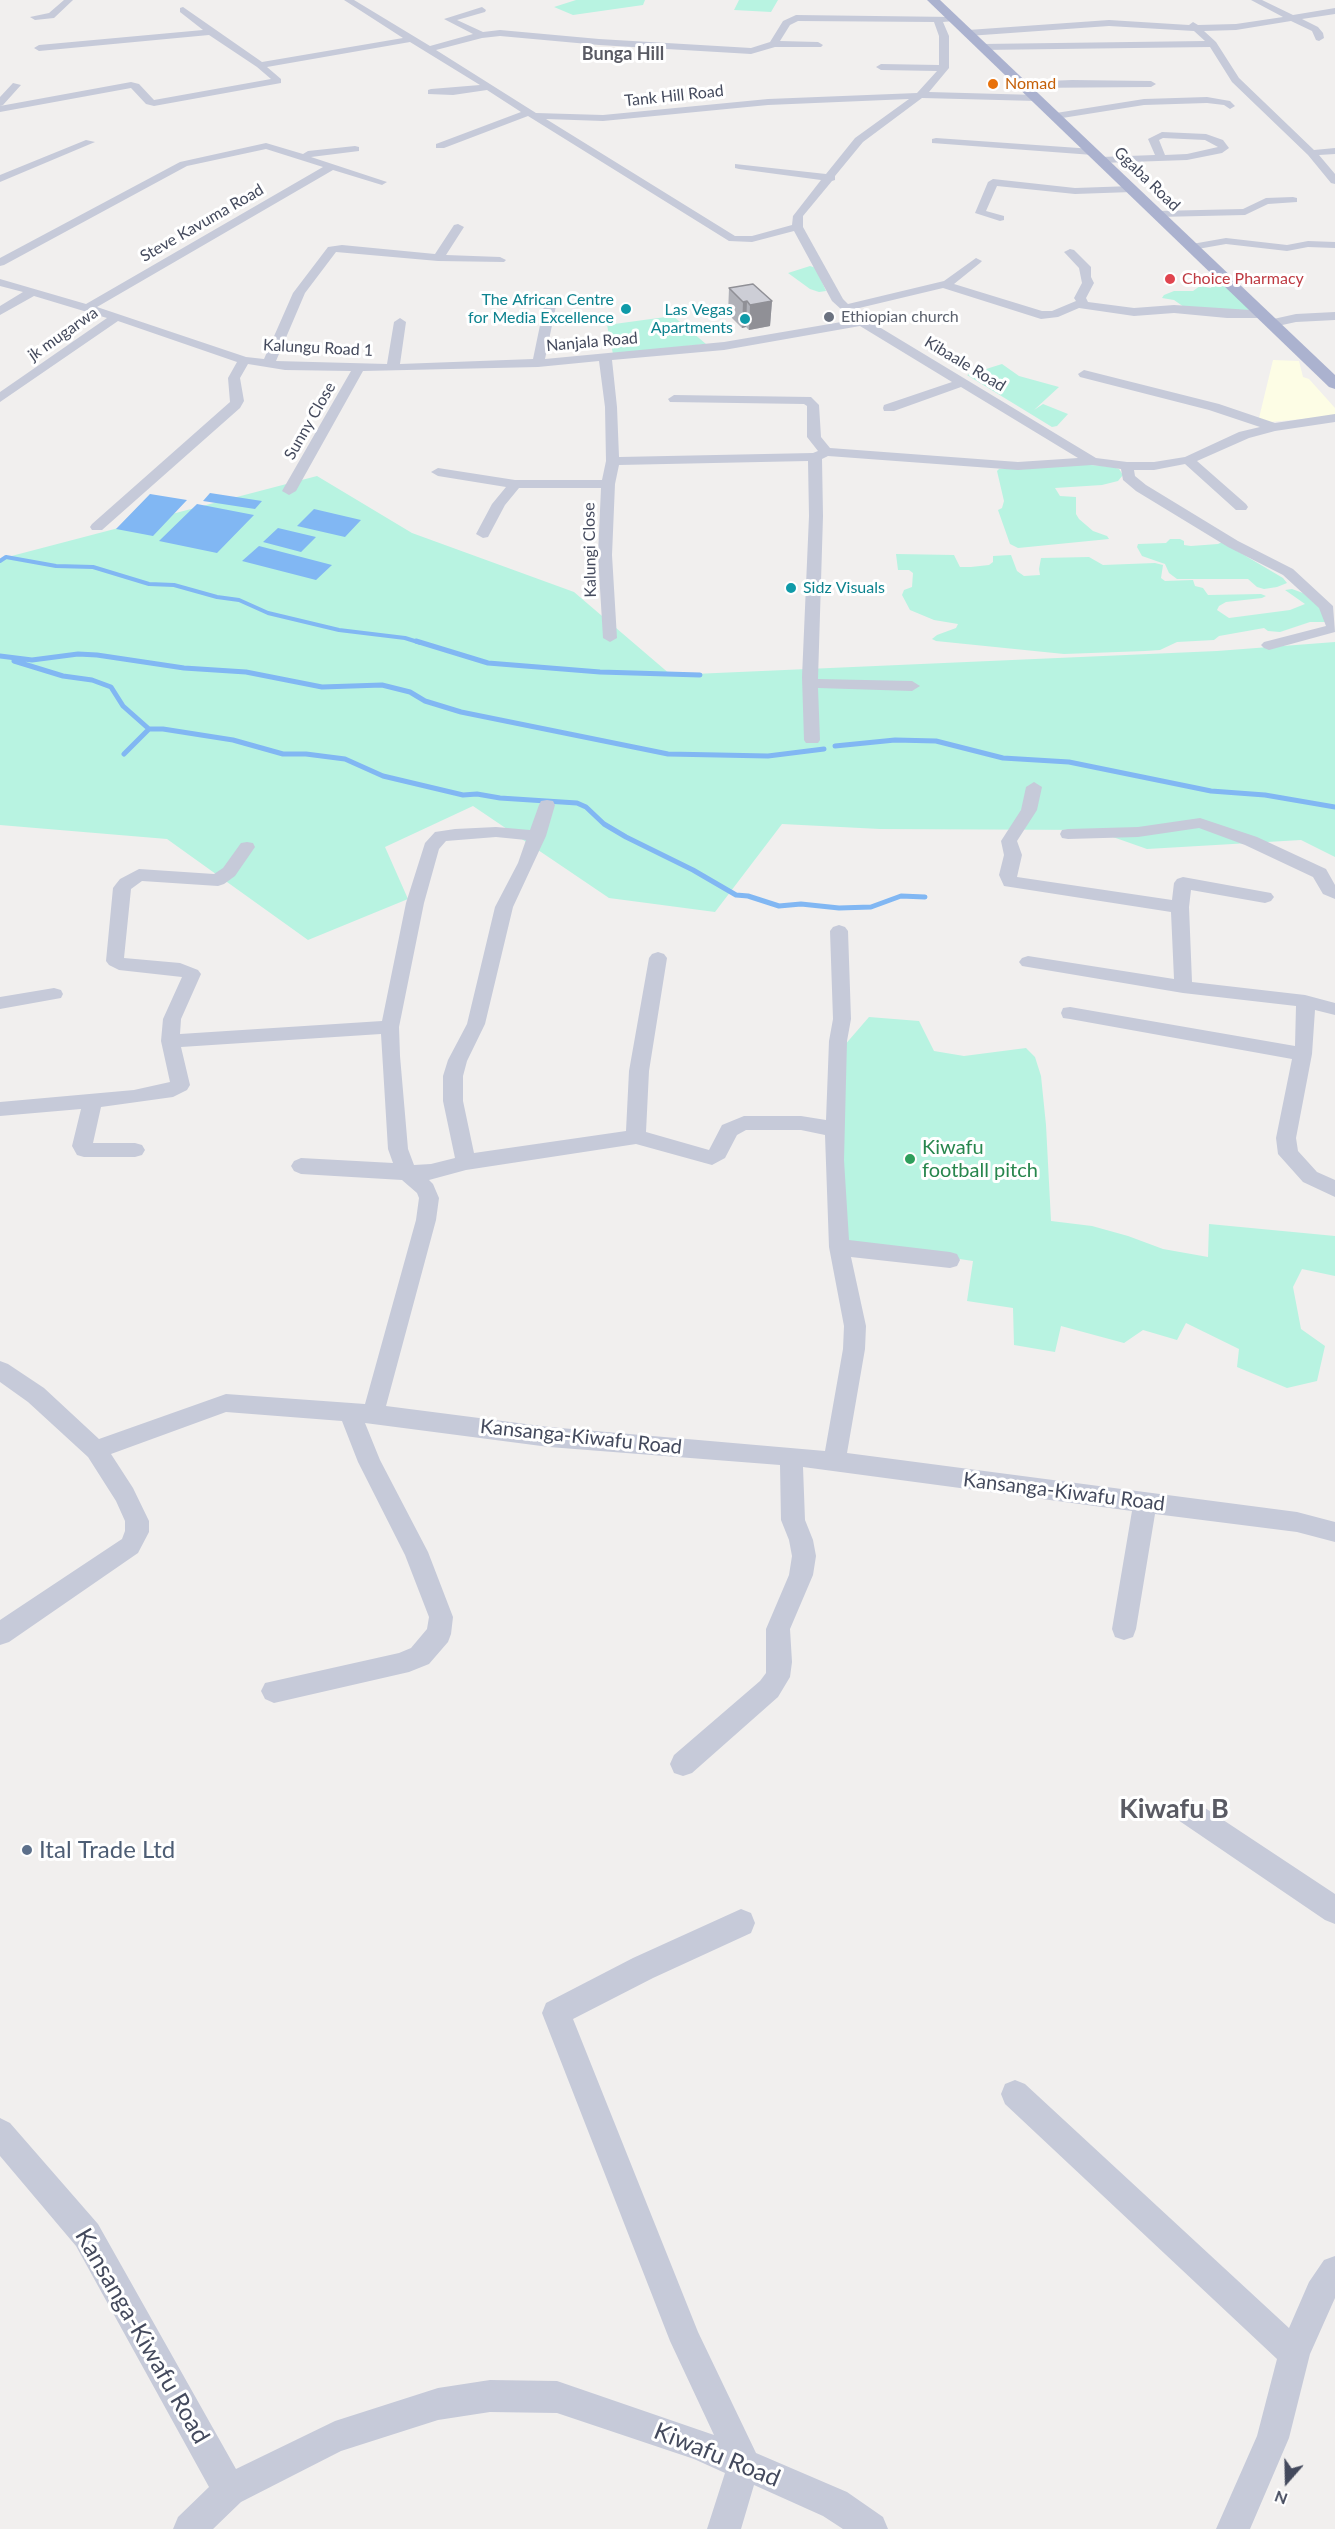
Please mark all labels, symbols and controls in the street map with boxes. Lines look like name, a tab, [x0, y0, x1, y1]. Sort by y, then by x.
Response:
district label: Bunga Hill	[582, 43, 664, 65]
place label: Nomad	[1005, 74, 1056, 94]
marker: Nomad	[986, 77, 1000, 91]
street label: Tank Hill Road	[623, 81, 725, 111]
street label: Ggaba Road	[1110, 143, 1184, 215]
street label: Steve Kavuma Road	[137, 180, 267, 266]
place label: Choice Pharmacy	[1182, 269, 1304, 289]
marker: Choice Pharmacy	[1163, 272, 1177, 286]
place label: The African Centre for Media Excellence	[468, 290, 614, 328]
place label: Las Vegas Apartments	[651, 300, 733, 338]
marker: The African Centre for Media Excellence	[619, 302, 633, 316]
street label: jk mugarwa	[24, 303, 102, 365]
place label: Ethiopian church	[841, 307, 959, 327]
marker: Ethiopian church	[822, 310, 836, 324]
marker: Las Vegas Apartments	[738, 312, 752, 326]
street label: Nanjala Road	[545, 328, 639, 356]
street label: Kibaale Road	[921, 332, 1009, 396]
street label: Kalungu Road 1	[262, 336, 374, 360]
street label: Sunny Close	[280, 379, 340, 463]
street label: Kalungi Close	[580, 502, 600, 598]
place label: Sidz Visuals	[803, 578, 885, 598]
marker: Sidz Visuals	[784, 581, 798, 595]
place label: Kiwafu football pitch	[922, 1136, 1038, 1183]
marker: Kiwafu football pitch	[903, 1152, 917, 1166]
street label: Kansanga-Kiwafu Road	[479, 1414, 683, 1460]
street label: Kansanga-Kiwafu Road	[962, 1468, 1166, 1516]
district label: Kiwafu B	[1119, 1793, 1229, 1825]
place label: Ital Trade Ltd	[39, 1836, 175, 1864]
marker: Ital Trade Ltd	[20, 1843, 34, 1857]
street label: Kansanga-Kiwafu Road	[69, 2223, 215, 2449]
street label: Kiwafu Road	[650, 2417, 784, 2493]
north arrow	[1257, 2451, 1317, 2511]
text: N	[1272, 2487, 1290, 2509]

